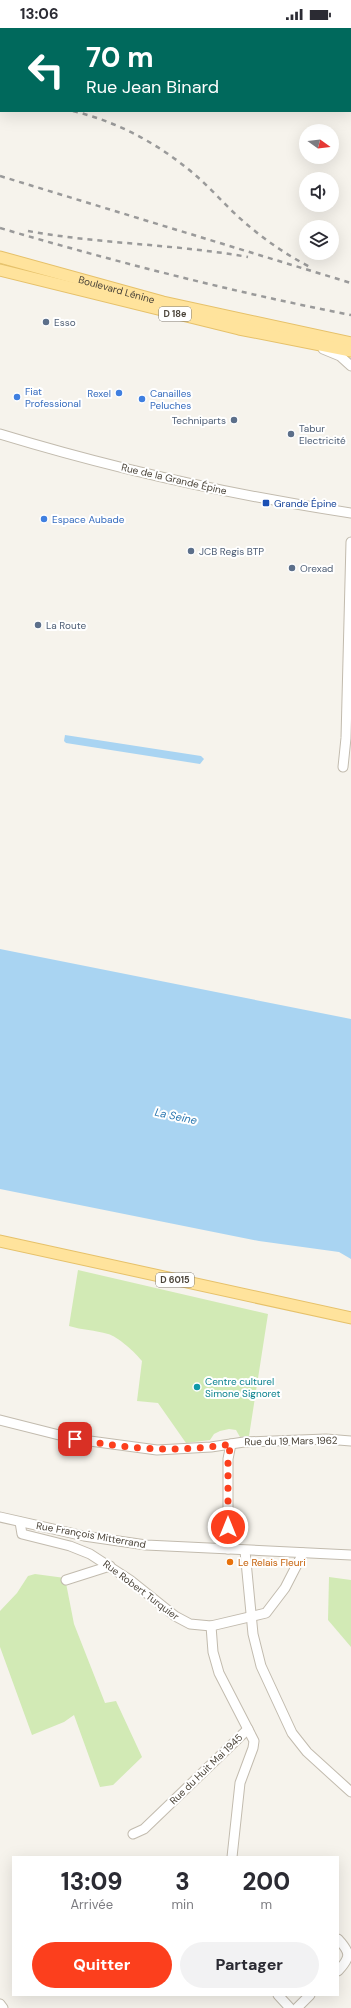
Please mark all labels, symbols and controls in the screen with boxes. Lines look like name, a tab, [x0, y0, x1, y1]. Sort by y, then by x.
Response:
text: 13:06	[20, 4, 58, 24]
text: 70 m	[86, 39, 154, 76]
icon: left	[20, 44, 72, 96]
text: Rue Jean Binard	[86, 75, 219, 99]
north arrow	[299, 124, 339, 164]
map controls	[299, 124, 339, 260]
button: sound	[299, 172, 339, 212]
button: layers	[299, 220, 339, 260]
street label: Boulevard Lénine	[77, 272, 157, 306]
road number: D 18e	[159, 307, 191, 321]
place label: Esso	[54, 316, 76, 329]
marker: Esso	[41, 317, 51, 327]
place label: Fiat Professional	[25, 385, 81, 410]
place label: Rexel	[87, 387, 111, 400]
place label: Canailles Peluches	[150, 387, 191, 412]
marker: Rexel	[114, 388, 124, 398]
marker: Fiat Professional	[12, 392, 22, 402]
marker: Canailles Peluches	[137, 394, 147, 404]
place label: Techniparts	[172, 414, 226, 427]
marker: Techniparts	[229, 415, 239, 425]
place label: Tabur Electricité	[299, 422, 346, 447]
marker: Tabur Electricité	[286, 429, 296, 439]
street label: Rue de la Grande Épine	[120, 461, 228, 498]
place label: Grande Épine	[274, 497, 337, 510]
marker: Grande Épine	[261, 498, 271, 508]
place label: Espace Aubade	[52, 513, 125, 526]
marker: Espace Aubade	[39, 514, 49, 524]
place label: JCB Regis BTP	[199, 545, 264, 558]
marker: JCB Regis BTP	[186, 546, 196, 556]
place label: Orexad	[300, 562, 333, 575]
marker: Orexad	[287, 563, 297, 573]
place label: La Route	[46, 619, 86, 632]
marker: La Route	[33, 620, 43, 630]
water label: La Seine	[154, 1105, 198, 1127]
road number: D 6015	[156, 1273, 194, 1287]
place label: Centre culturel Simone Signoret	[205, 1375, 281, 1400]
marker: Centre culturel Simone Signoret	[192, 1382, 202, 1392]
pin	[58, 1422, 92, 1456]
icon: arrive	[64, 1428, 86, 1450]
street label: Rue du 19 Mars 1962	[244, 1434, 338, 1448]
position arrow	[207, 1506, 249, 1548]
street label: Rue François Mitterrand	[35, 1519, 147, 1551]
place label: Le Relais Fleuri	[238, 1556, 306, 1569]
street label: Rue Robert Turquier	[100, 1557, 182, 1623]
marker: Le Relais Fleuri	[225, 1557, 235, 1567]
street label: Rue du Huit Mai 1945	[167, 1731, 245, 1807]
text: 13:09	[61, 1866, 123, 1897]
text: 3	[175, 1866, 190, 1897]
text: 200	[242, 1866, 290, 1897]
text: Arrivée	[70, 1896, 113, 1913]
text: min	[171, 1896, 194, 1913]
text: m	[260, 1896, 272, 1913]
button: Quitter	[32, 1942, 172, 1988]
button: Partager	[180, 1942, 319, 1988]

